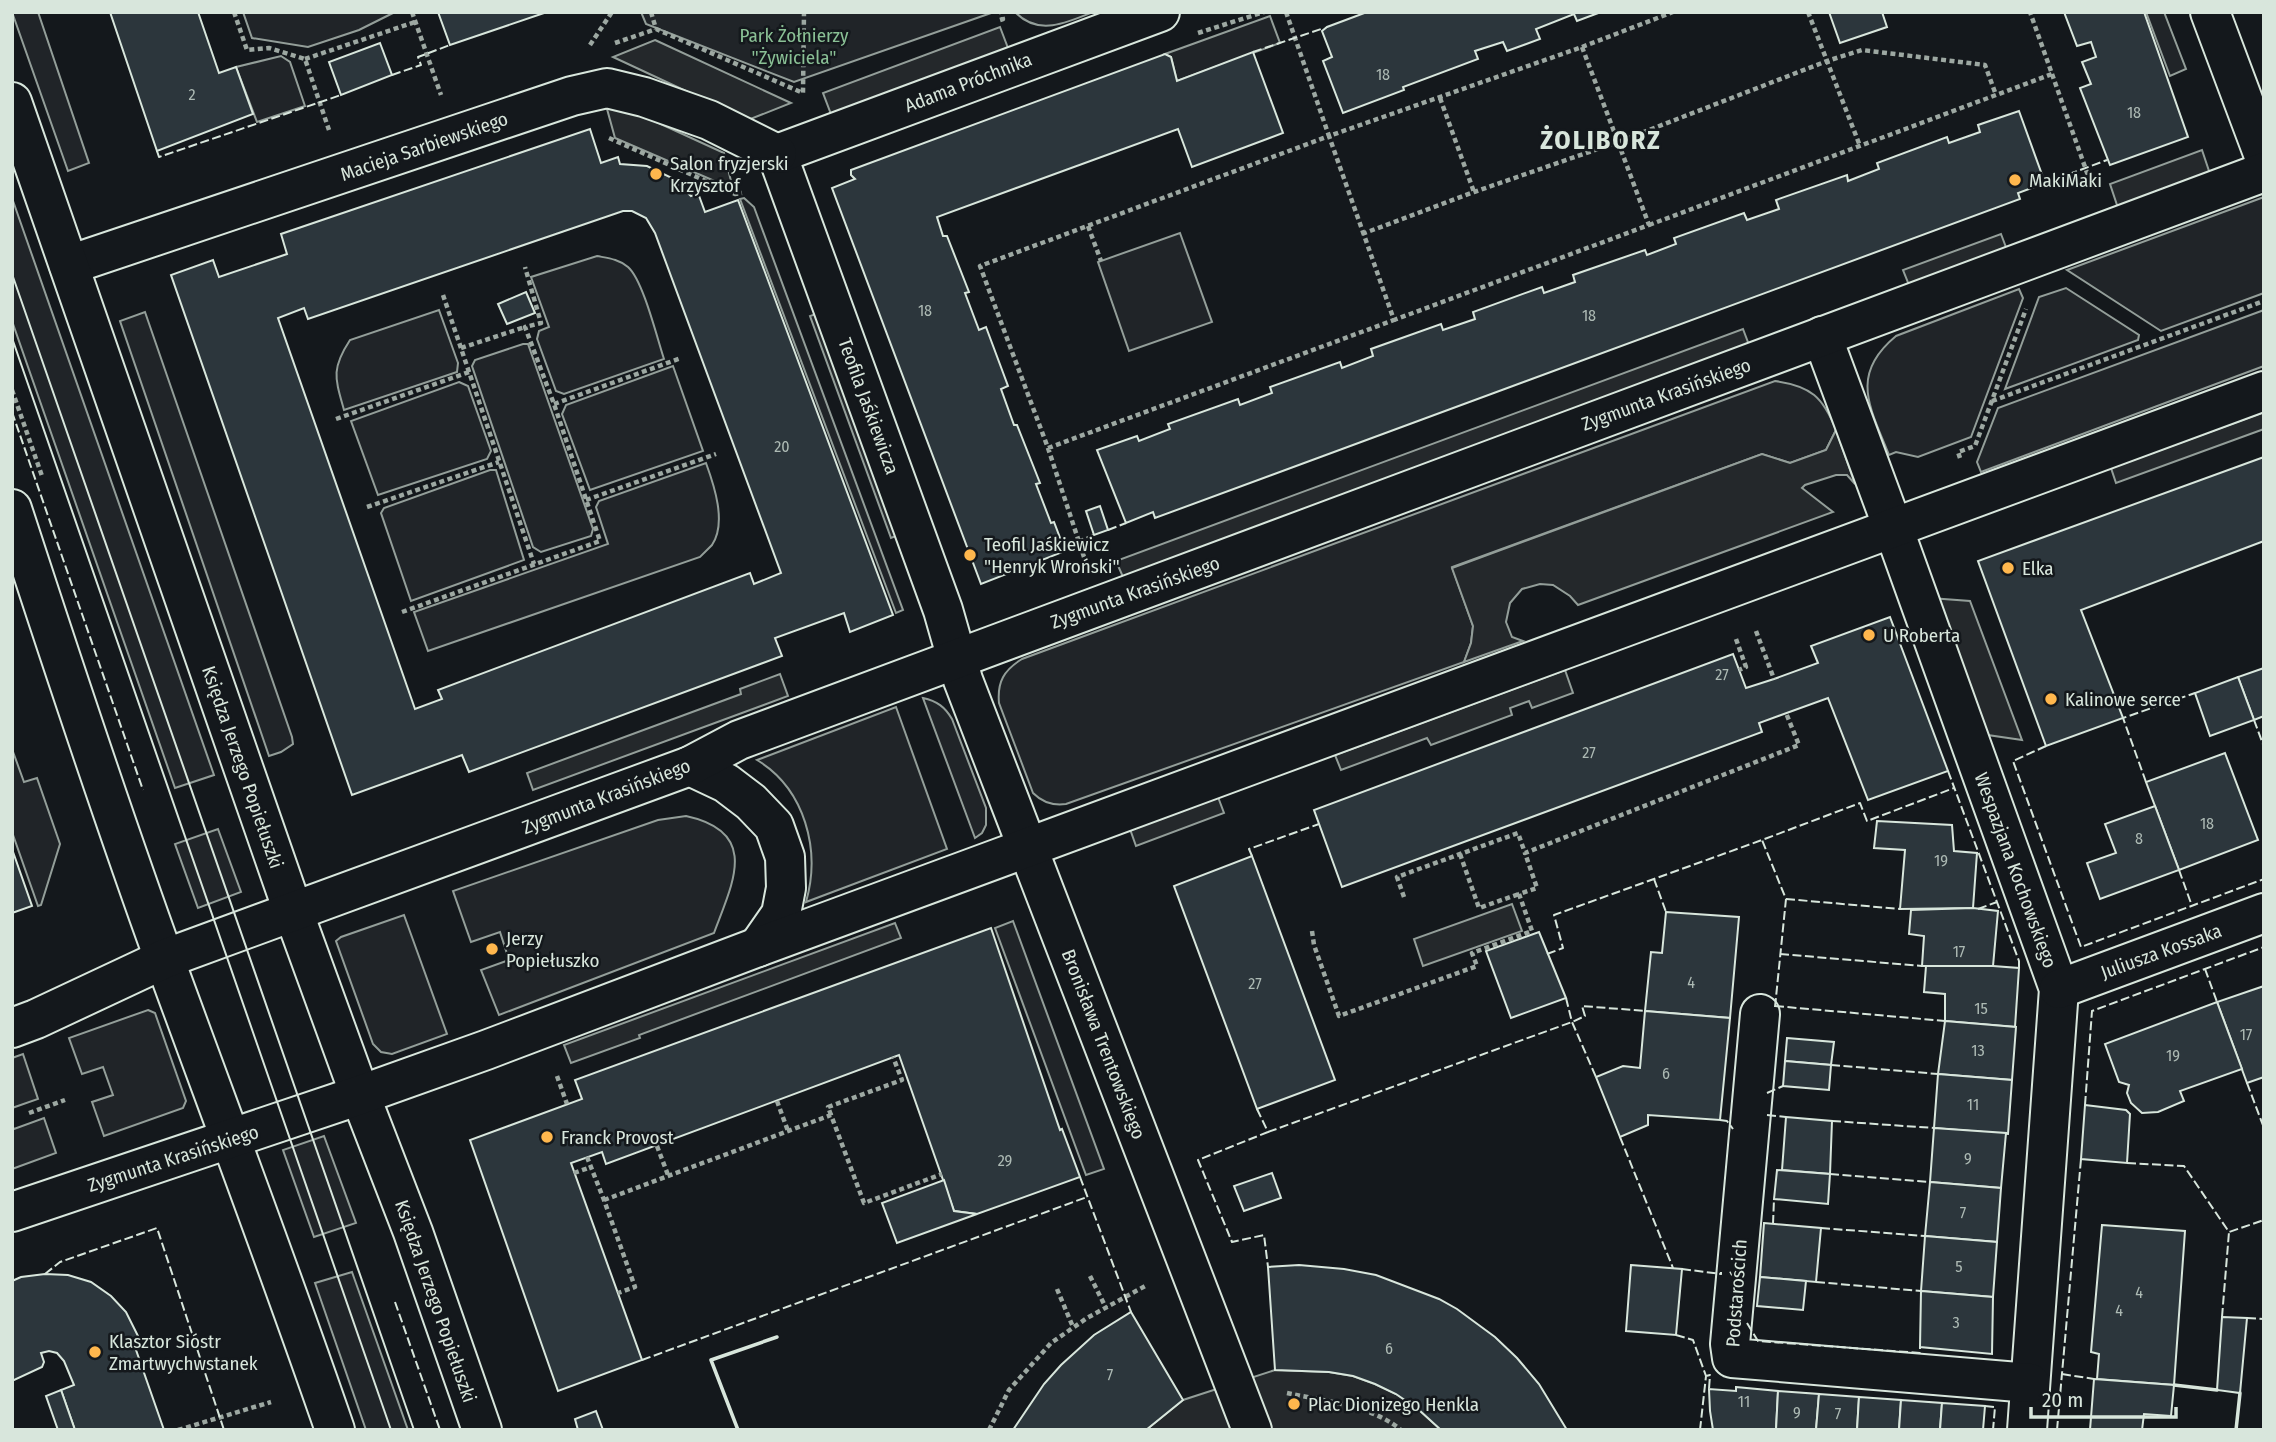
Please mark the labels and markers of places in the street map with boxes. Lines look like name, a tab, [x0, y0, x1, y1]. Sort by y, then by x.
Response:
place label: Salon fryzjerski Krzysztof	[670, 152, 789, 197]
marker: Salon fryzjerski Krzysztof	[648, 166, 664, 182]
place label: MakiMaki	[2029, 169, 2102, 192]
marker: MakiMaki	[2007, 172, 2023, 188]
place label: Teofil Jaśkiewicz "Henryk Wroński"	[984, 533, 1120, 578]
marker: Teofil Jaśkiewicz "Henryk Wroński"	[962, 547, 978, 563]
place label: Elka	[2022, 557, 2054, 580]
marker: Elka	[2000, 560, 2016, 576]
place label: U Roberta	[1883, 624, 1960, 647]
marker: U Roberta	[1861, 627, 1877, 643]
place label: Kalinowe serce	[2065, 688, 2181, 711]
marker: Kalinowe serce	[2043, 691, 2059, 707]
place label: Jerzy Popiełuszko	[506, 927, 599, 972]
marker: Jerzy Popiełuszko	[484, 941, 500, 957]
place label: Franck Provost	[561, 1126, 675, 1149]
marker: Franck Provost	[539, 1129, 555, 1145]
place label: Klasztor Sióstr Zmartwychwstanek	[109, 1330, 258, 1375]
marker: Klasztor Sióstr Zmartwychwstanek	[87, 1344, 103, 1360]
place label: Plac Dionizego Henkla	[1308, 1393, 1479, 1416]
marker: Plac Dionizego Henkla	[1286, 1396, 1302, 1412]

